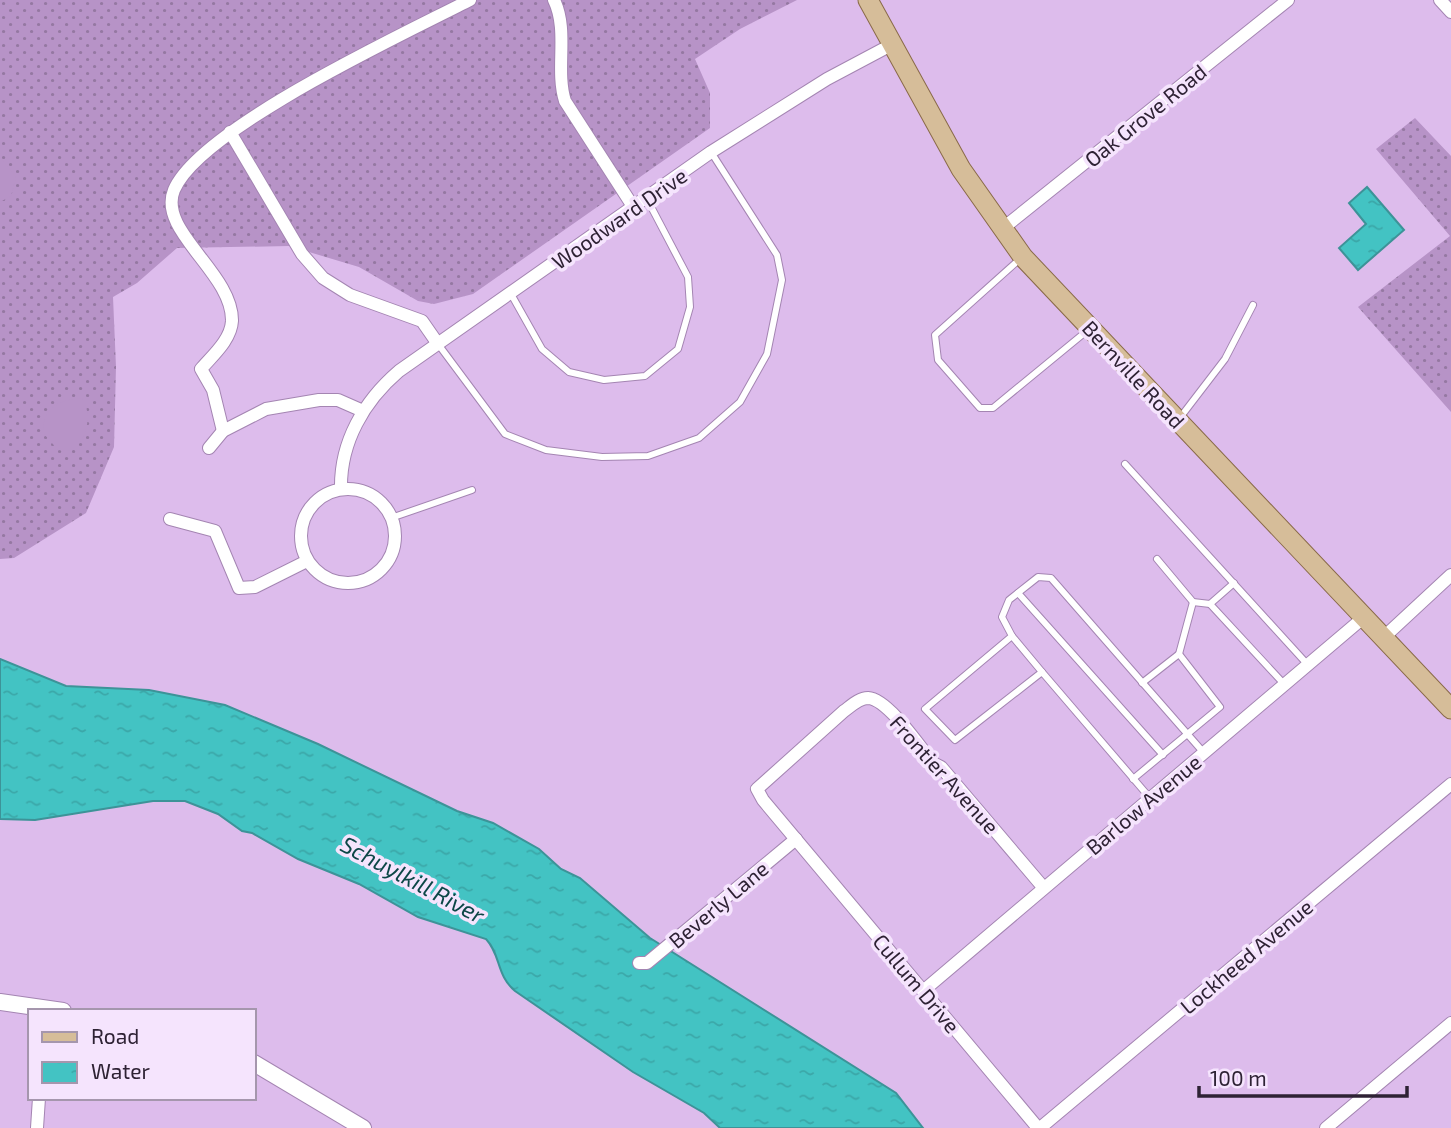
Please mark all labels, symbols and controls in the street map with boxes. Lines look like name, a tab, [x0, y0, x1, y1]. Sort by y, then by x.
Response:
street label: Oak Grove Road	[1079, 58, 1211, 172]
street label: Woodward Drive	[547, 162, 691, 274]
street label: Bernville Road	[1078, 315, 1190, 433]
street label: Frontier Avenue	[885, 710, 1005, 838]
street label: Barlow Avenue	[1080, 749, 1206, 859]
water label: Schuylkill River	[336, 829, 490, 929]
street label: Beverly Lane	[663, 855, 773, 953]
street label: Lockheed Avenue	[1175, 893, 1317, 1019]
street label: Cullum Drive	[868, 928, 966, 1038]
legend	[28, 1009, 256, 1100]
text: Road	[91, 1023, 139, 1048]
scale bar	[1199, 1054, 1407, 1098]
text: Water	[91, 1058, 150, 1083]
text: 100 m	[1210, 1065, 1267, 1090]

